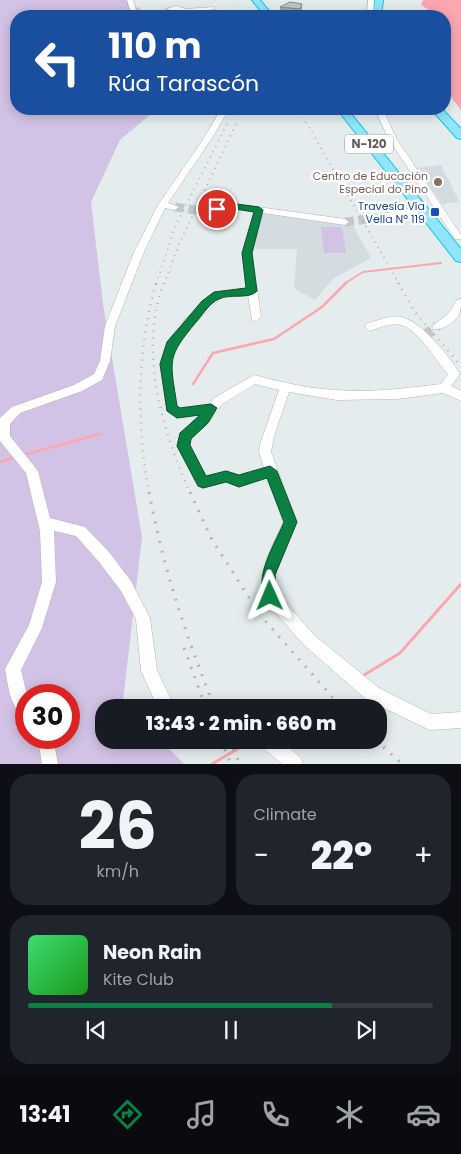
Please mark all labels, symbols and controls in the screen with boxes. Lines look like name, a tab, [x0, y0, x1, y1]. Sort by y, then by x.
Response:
text: 110 m	[108, 21, 202, 70]
icon: left	[25, 30, 90, 95]
text: Rúa Tarascón	[108, 68, 259, 99]
road number: N-120	[345, 134, 393, 154]
place label: Centro de Educación Especial do Pino	[313, 168, 428, 197]
marker: Centro de Educación Especial do Pino	[432, 176, 444, 188]
pin	[196, 188, 238, 230]
icon: arrive	[203, 195, 231, 223]
place label: Travesía Vía Vella Nº 119	[358, 198, 425, 227]
marker: Travesía Vía Vella Nº 119	[429, 206, 441, 218]
position arrow	[243, 569, 295, 621]
speed limit sign: 30	[15, 684, 80, 749]
text: 13:43 · 2 min · 660 m	[146, 710, 336, 737]
text: 26	[78, 781, 157, 872]
text: Climate	[254, 803, 317, 826]
text: 22°	[311, 829, 372, 882]
text: −	[254, 836, 269, 875]
text: +	[414, 836, 433, 875]
text: km/h	[96, 860, 139, 883]
text: Neon Rain	[103, 939, 202, 966]
text: Kite Club	[103, 968, 174, 991]
icon: previous	[82, 1016, 110, 1044]
icon: pause	[217, 1016, 245, 1044]
icon: next	[352, 1016, 380, 1044]
icon: directions	[110, 1097, 145, 1132]
icon: music	[184, 1097, 219, 1132]
icon: phone	[258, 1097, 293, 1132]
icon: climate	[332, 1097, 367, 1132]
icon: car	[406, 1097, 441, 1132]
text: 13:41	[20, 1099, 71, 1130]

